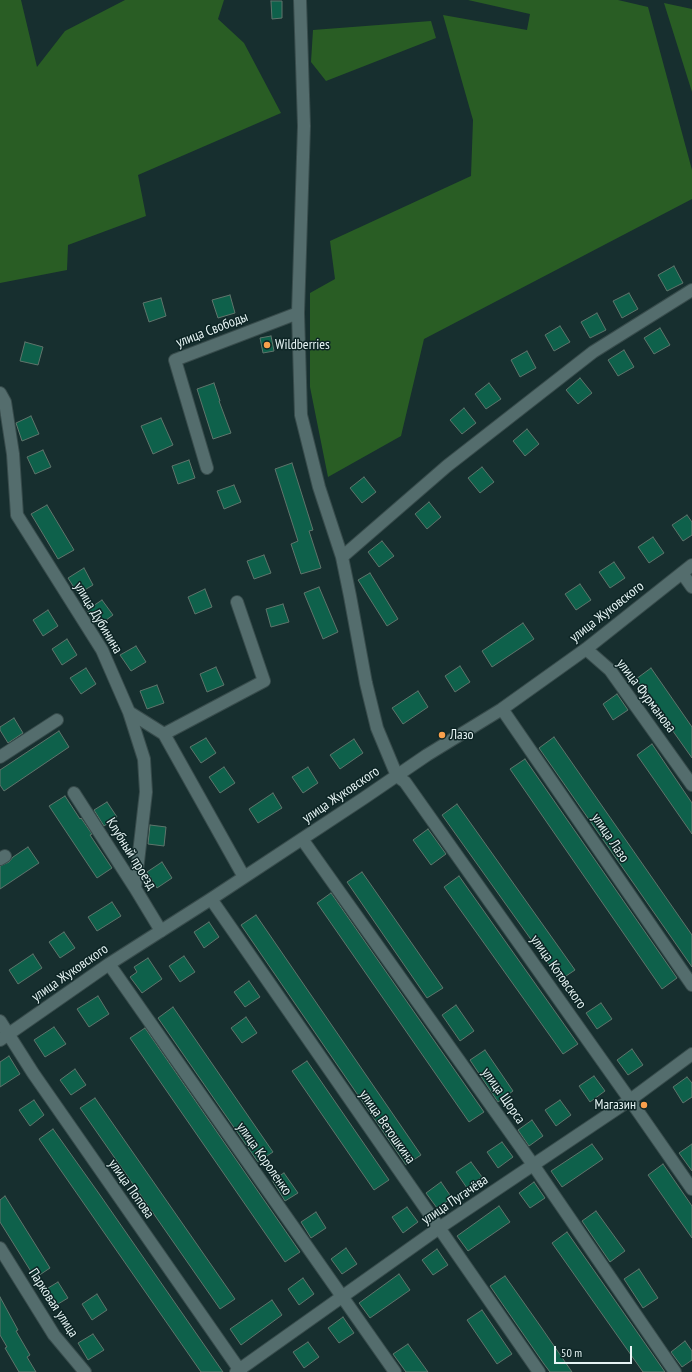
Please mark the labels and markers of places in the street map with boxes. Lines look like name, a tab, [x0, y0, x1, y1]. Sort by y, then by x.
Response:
place label: Wildberries	[275, 337, 330, 353]
marker: Wildberries	[262, 340, 272, 350]
place label: Лазо	[450, 727, 474, 743]
marker: Лазо	[437, 730, 447, 740]
place label: Магазин	[595, 1097, 636, 1113]
marker: Магазин	[639, 1100, 649, 1110]

